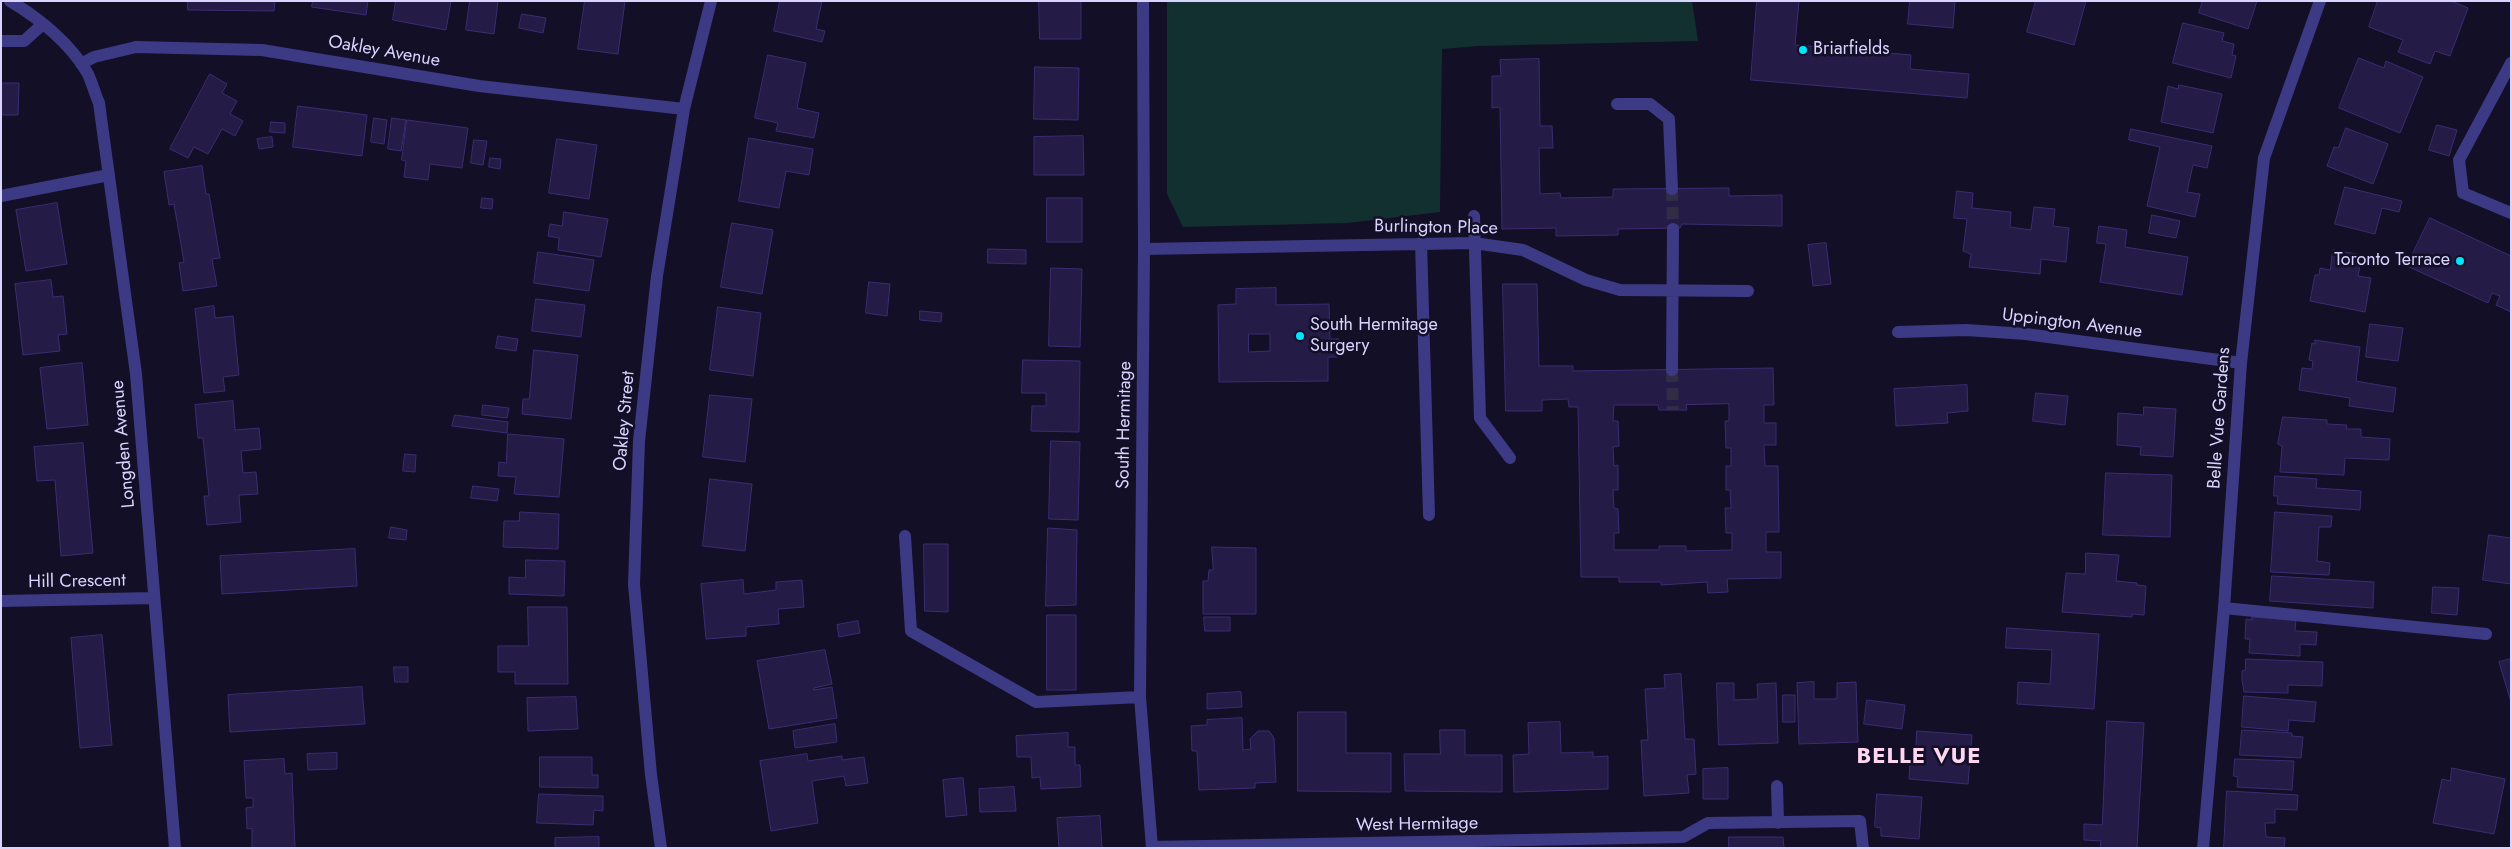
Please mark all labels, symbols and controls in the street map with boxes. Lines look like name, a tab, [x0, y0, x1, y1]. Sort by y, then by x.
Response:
street label: Oakley Avenue	[326, 32, 442, 72]
place label: Briarfields	[1813, 39, 1889, 61]
marker: Briarfields	[1797, 44, 1809, 56]
street label: Burlington Place	[1374, 216, 1498, 240]
place label: Toronto Terrace	[2334, 250, 2450, 272]
marker: Toronto Terrace	[2454, 255, 2466, 267]
street label: Uppington Avenue	[2001, 305, 2143, 343]
place label: South Hermitage Surgery	[1310, 315, 1438, 358]
marker: South Hermitage Surgery	[1294, 330, 1306, 342]
street label: Belle Vue Gardens	[2204, 346, 2236, 490]
street label: South Hermitage	[1113, 361, 1137, 489]
street label: Oakley Street	[610, 370, 640, 472]
street label: Longden Avenue	[108, 379, 140, 509]
street label: Hill Crescent	[28, 570, 126, 594]
district label: BELLE VUE	[1855, 745, 1983, 771]
street label: West Hermitage	[1356, 813, 1478, 837]

